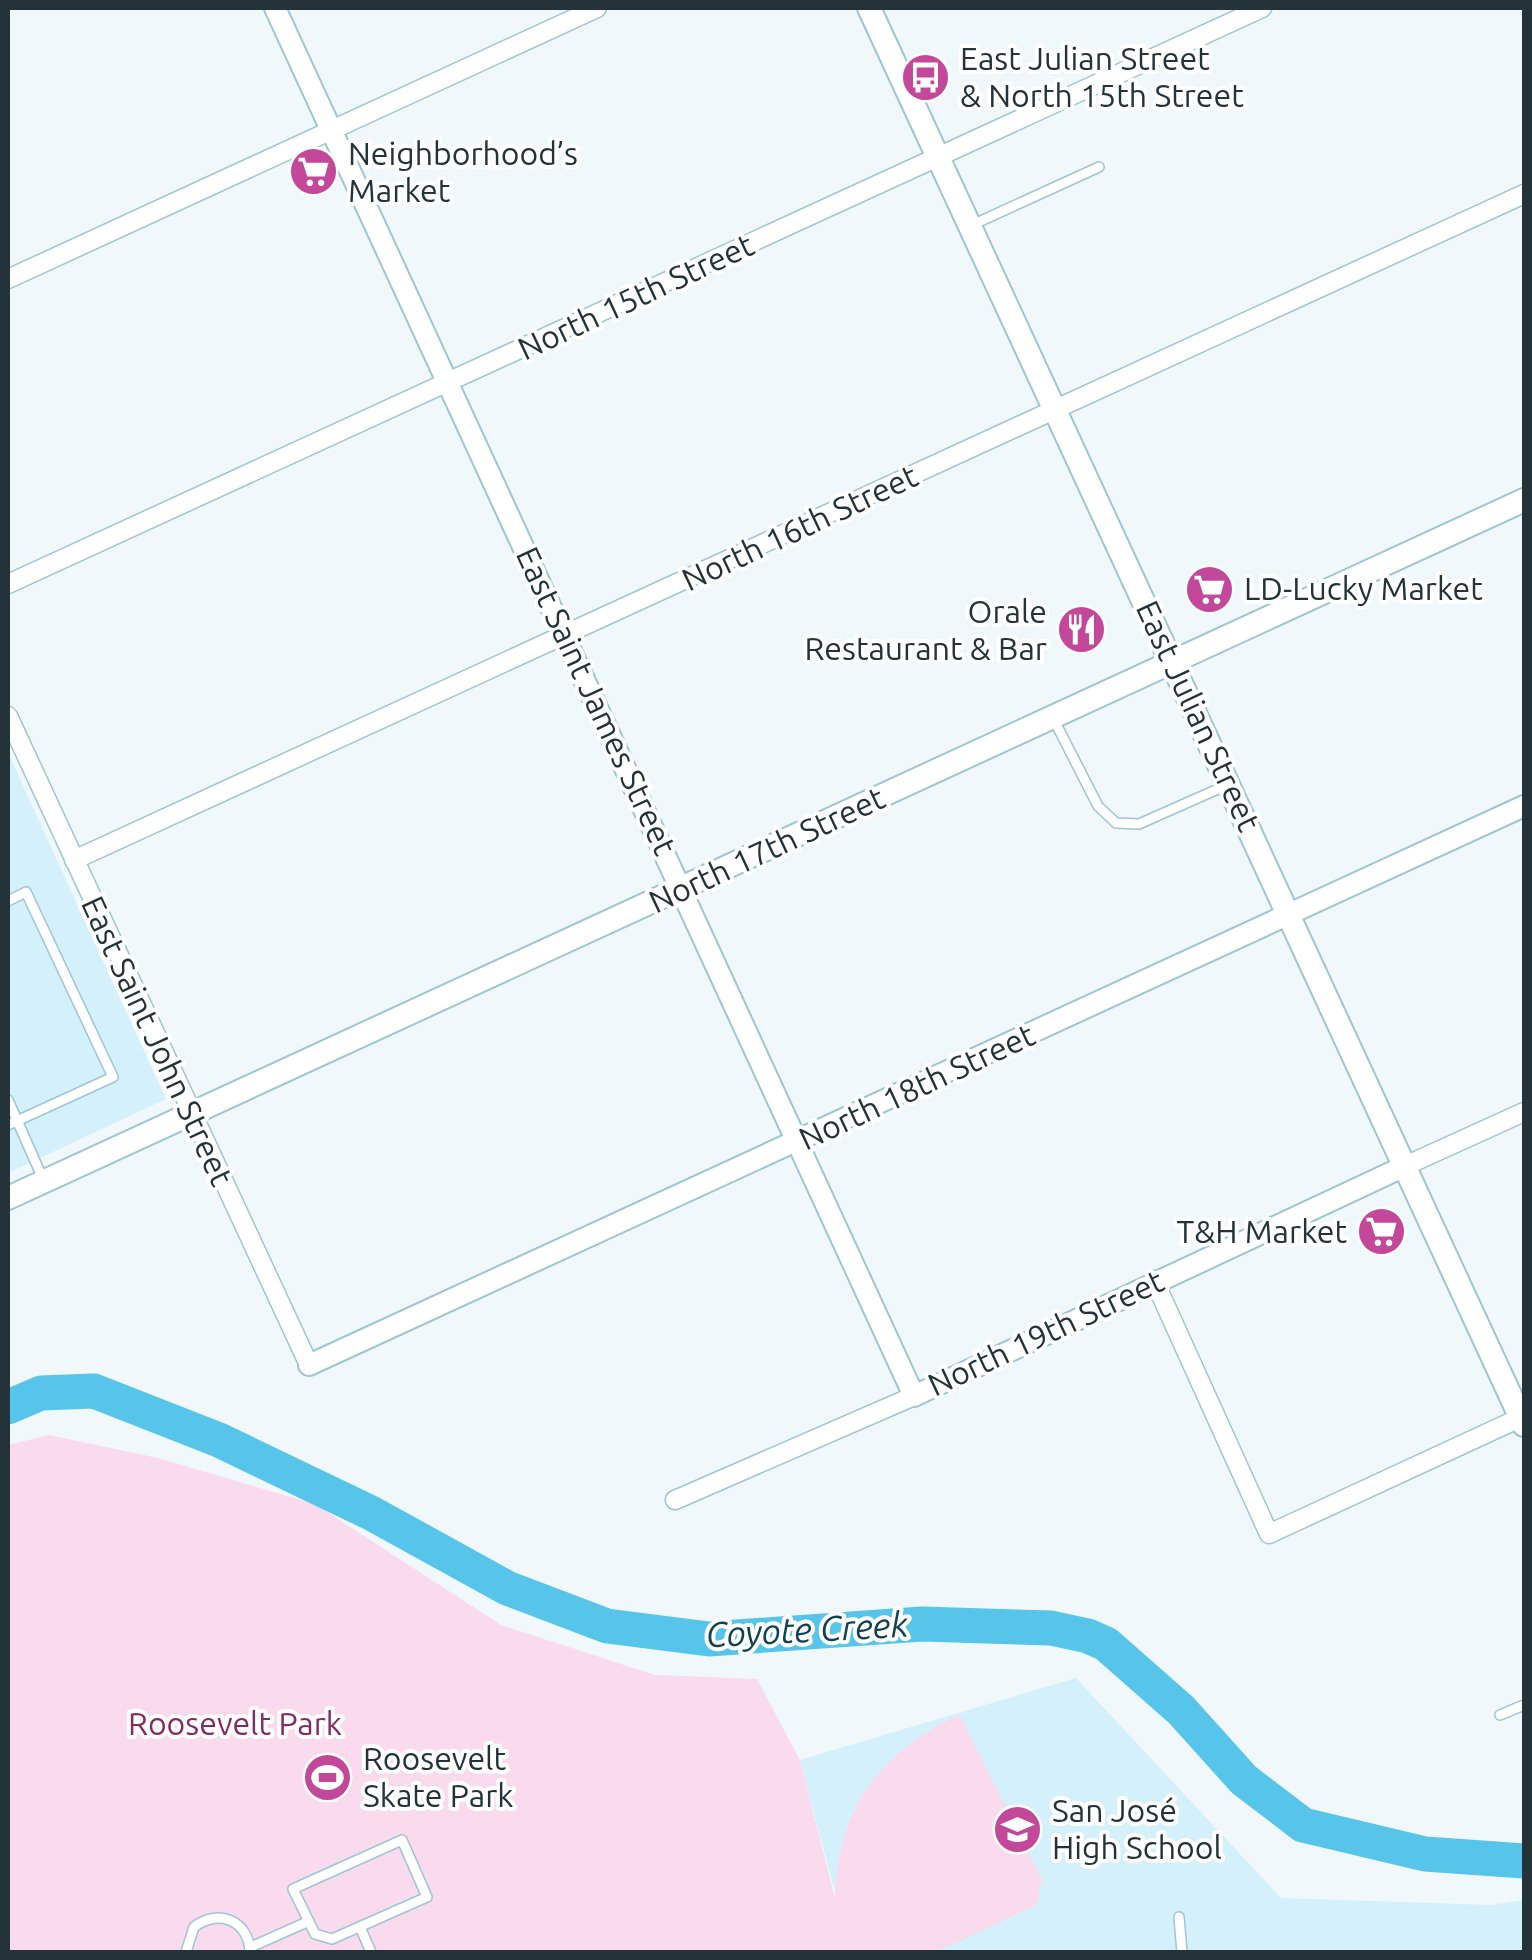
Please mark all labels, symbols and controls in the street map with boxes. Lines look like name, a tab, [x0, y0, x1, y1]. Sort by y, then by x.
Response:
place label: East Julian Street & North 15th Street	[960, 40, 1244, 113]
bus stop icon: East Julian Street & North 15th Street	[899, 51, 951, 103]
place label: Neighborhood’s Market	[348, 135, 578, 208]
supermarket icon: Neighborhood’s Market	[287, 146, 339, 198]
street label: North 15th Street	[512, 226, 759, 366]
street label: North 16th Street	[676, 457, 923, 597]
street label: East Saint James Street	[510, 541, 684, 861]
supermarket icon: LD-Lucky Market	[1183, 563, 1235, 615]
place label: LD-Lucky Market	[1244, 570, 1483, 606]
place label: Orale Restaurant & Bar	[804, 593, 1047, 666]
street label: East Julian Street	[1130, 595, 1268, 837]
restaurant icon: Orale Restaurant & Bar	[1056, 604, 1108, 656]
street label: North 17th Street	[643, 779, 890, 919]
street label: East Saint John Street	[75, 890, 241, 1191]
street label: North 18th Street	[793, 1016, 1040, 1156]
supermarket icon: T&H Market	[1356, 1206, 1408, 1258]
place label: T&H Market	[1176, 1213, 1347, 1249]
street label: North 19th Street	[922, 1262, 1169, 1402]
water label: Coyote Creek	[705, 1604, 909, 1654]
park label: Roosevelt Park	[128, 1705, 342, 1741]
place label: Roosevelt Skate Park	[363, 1740, 513, 1813]
sports icon: Roosevelt Skate Park	[302, 1751, 354, 1803]
place label: San José High School	[1052, 1792, 1222, 1865]
school or university icon: San José High School	[991, 1803, 1043, 1855]

